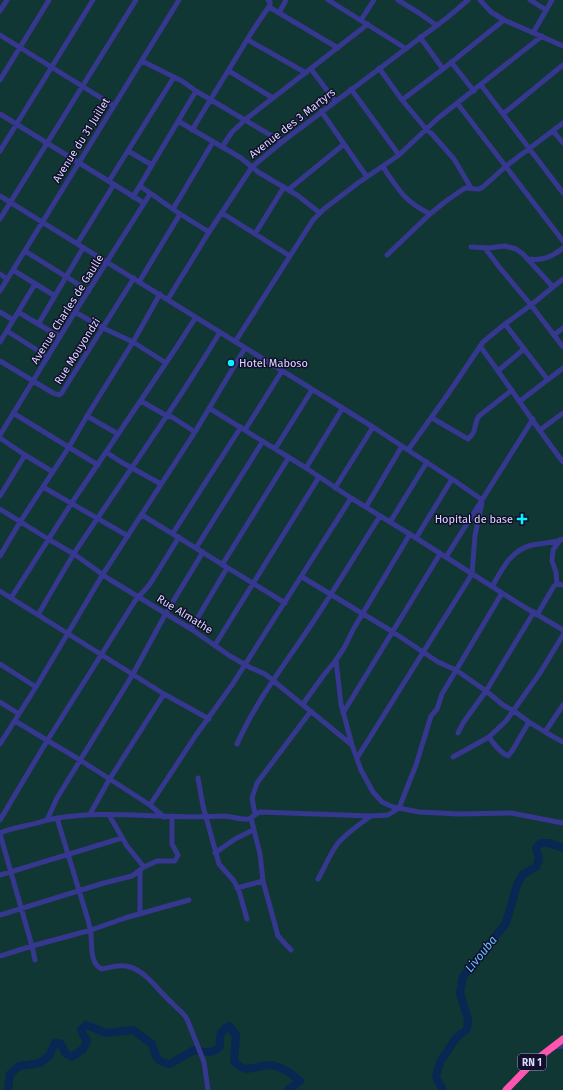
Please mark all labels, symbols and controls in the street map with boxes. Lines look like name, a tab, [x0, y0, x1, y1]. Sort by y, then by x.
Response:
street label: Avenue des 3 Martyrs	[247, 86, 338, 161]
street label: Avenue du 31 Juillet	[50, 95, 113, 185]
street label: Avenue Charles de Gaulle	[28, 252, 106, 366]
street label: Rue Mouyondzi	[52, 316, 103, 387]
place label: Hotel Maboso	[239, 357, 308, 370]
marker: Hotel Maboso	[226, 358, 236, 368]
place label: Hopital de base	[435, 513, 513, 526]
marker: Hopital de base	[516, 513, 528, 525]
street label: Rue Almathe	[154, 592, 215, 637]
water label: Livouba	[462, 933, 500, 975]
road number: RN 1	[518, 1054, 546, 1070]

